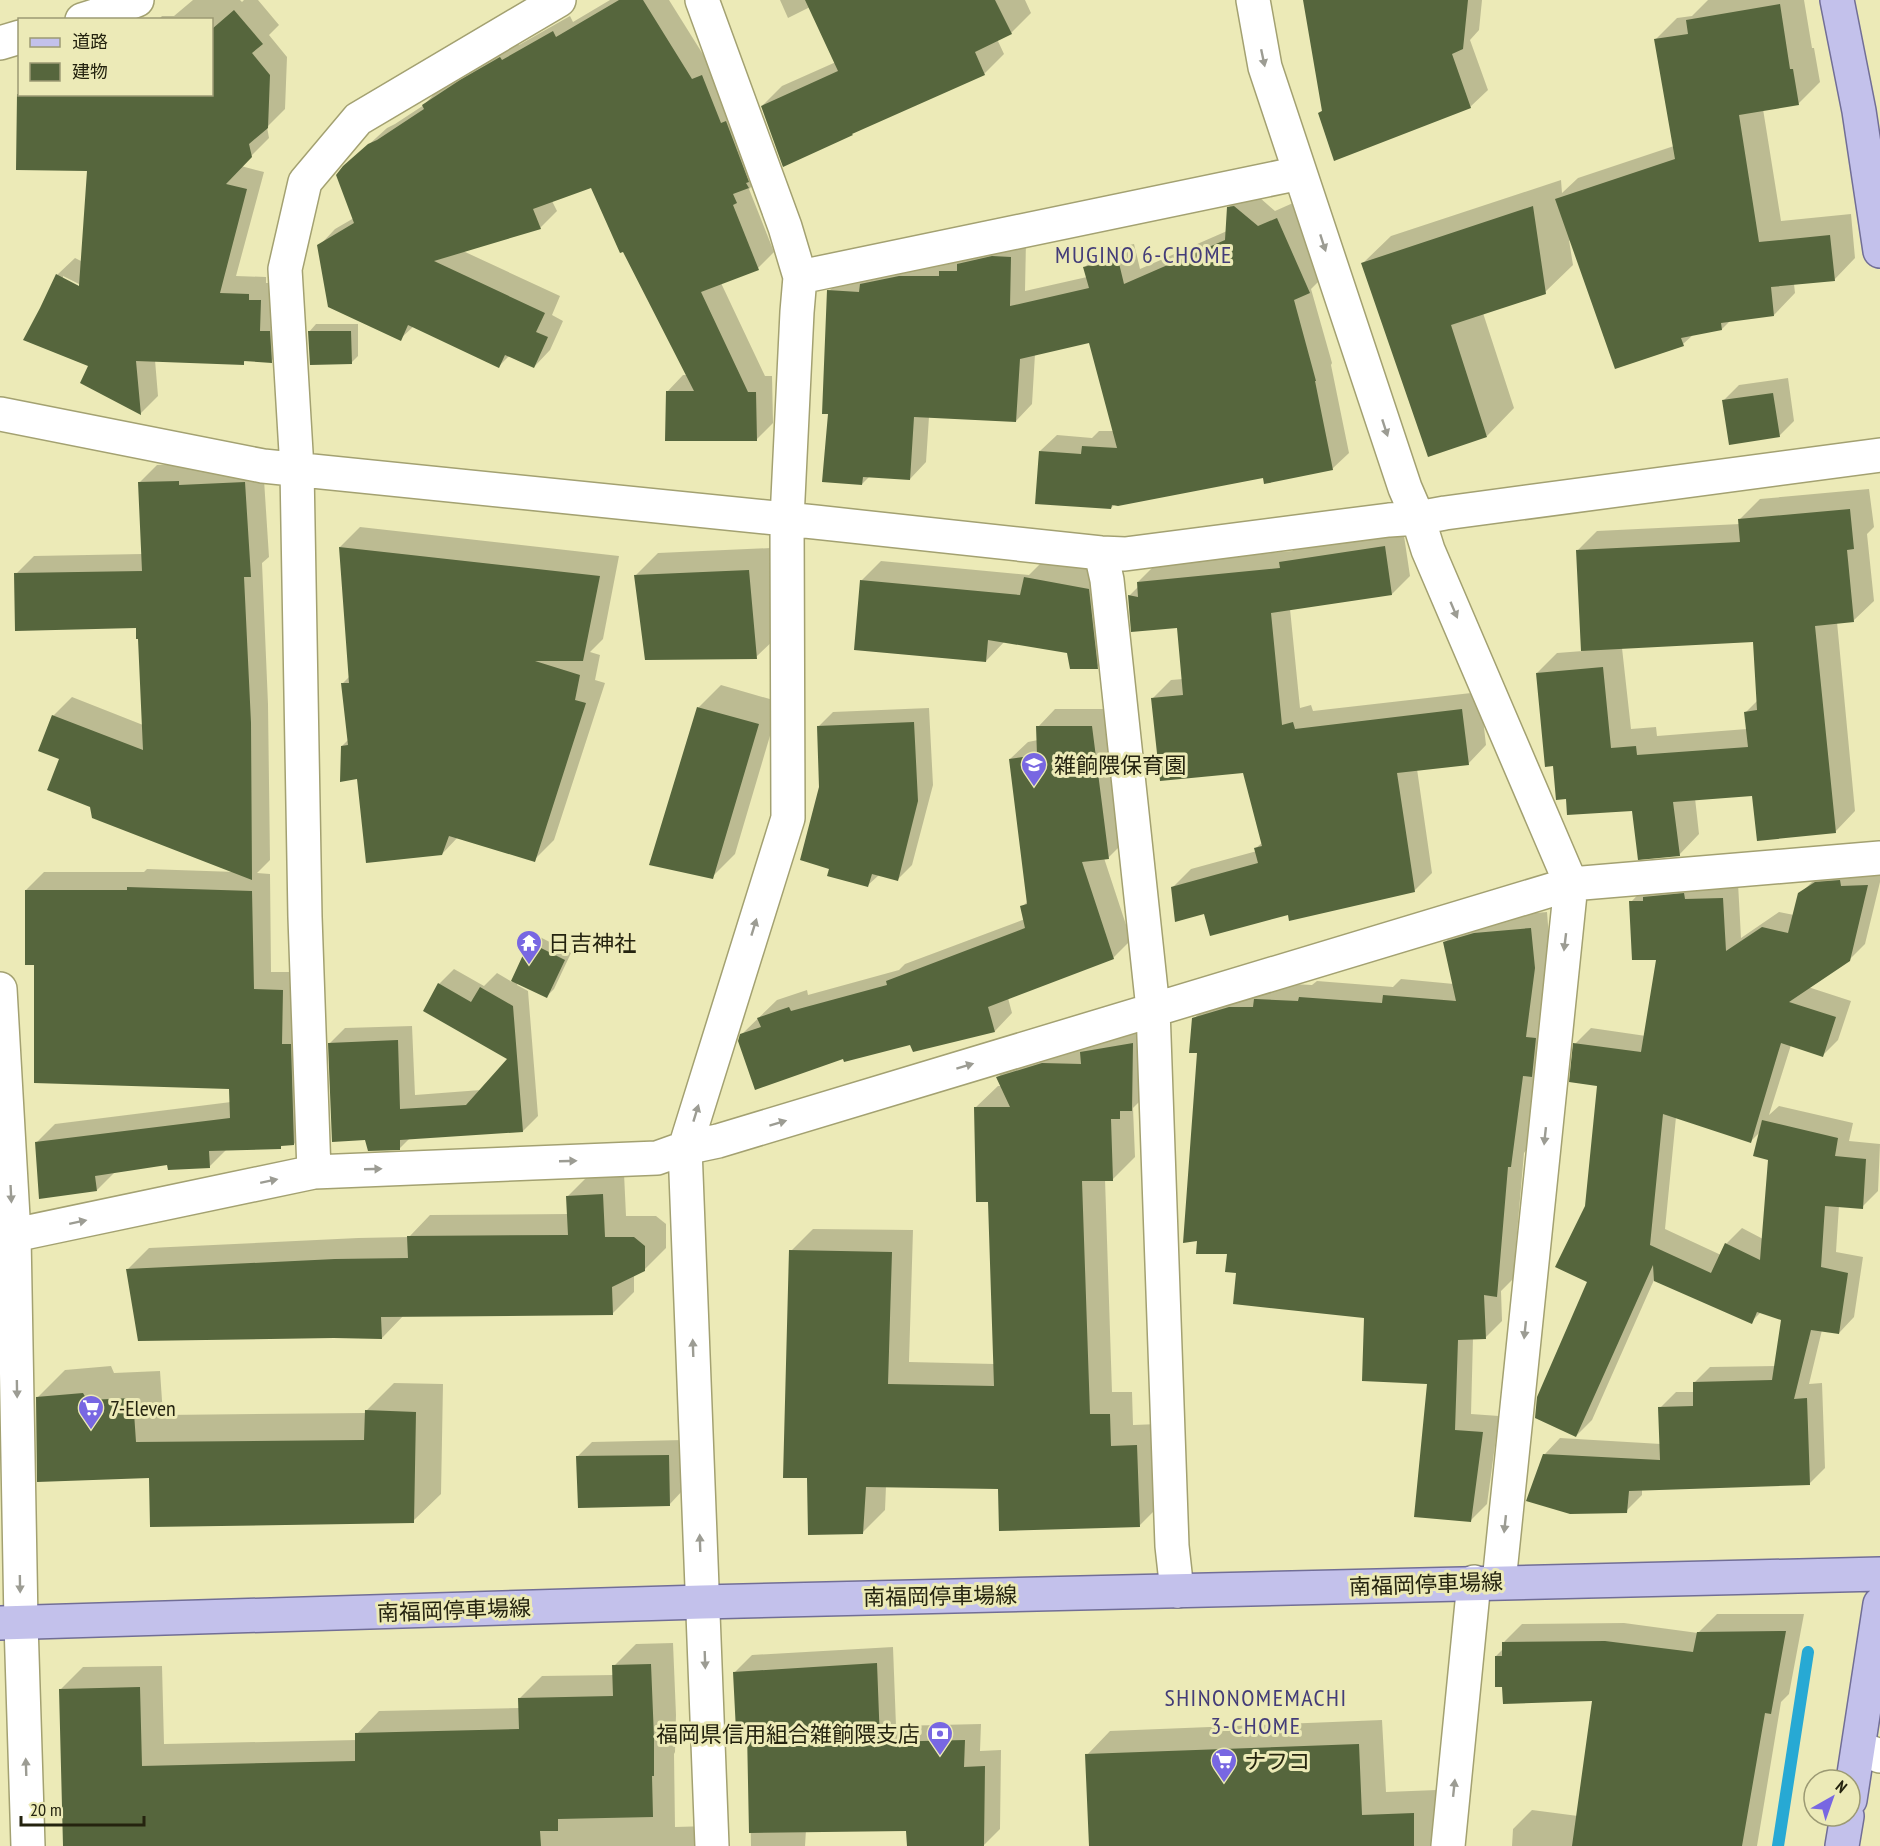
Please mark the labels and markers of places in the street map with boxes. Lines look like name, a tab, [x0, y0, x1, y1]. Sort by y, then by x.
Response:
school or university icon: 雑餉隈保育園	[1019, 750, 1049, 788]
place label: 雑餉隈保育園	[1054, 751, 1186, 779]
temple icon: 日吉神社	[514, 928, 544, 966]
place label: 日吉神社	[548, 929, 636, 957]
supermarket icon: 7-Eleven	[76, 1393, 106, 1431]
place label: 7-Eleven	[110, 1394, 176, 1422]
bank icon: 福岡県信用組合雑餉隈支店	[925, 1719, 955, 1757]
place label: 福岡県信用組合雑餉隈支店	[656, 1720, 920, 1748]
supermarket icon: ナフコ	[1209, 1746, 1239, 1784]
place label: ナフコ	[1244, 1747, 1310, 1775]

